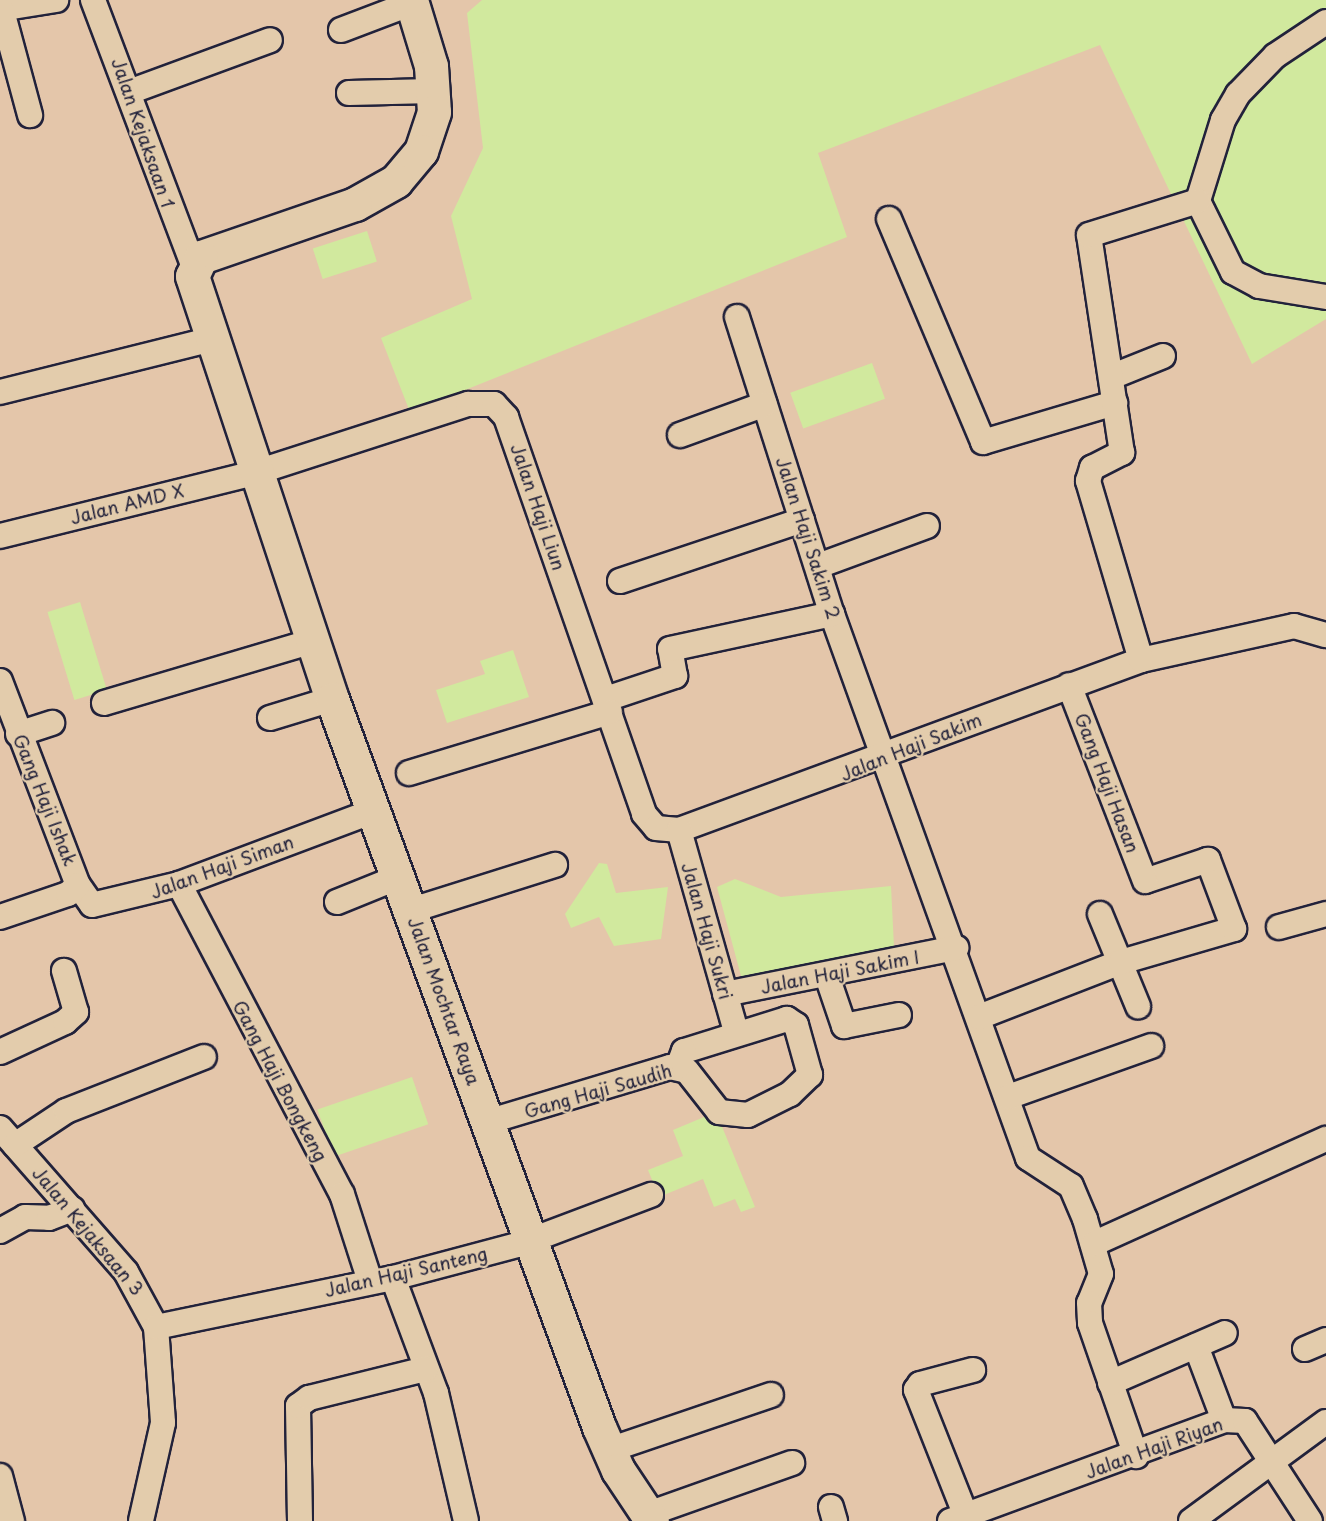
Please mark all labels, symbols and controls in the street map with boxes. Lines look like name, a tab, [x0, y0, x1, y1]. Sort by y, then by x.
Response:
street label: Jalan Kejaksaan 1	[107, 55, 179, 211]
street label: Jalan Haji Liun	[506, 441, 570, 573]
street label: Jalan Haji Sakim 2	[772, 455, 844, 621]
street label: Jalan AMD X	[68, 479, 186, 529]
street label: Jalan Haji Sakim	[838, 709, 984, 785]
street label: Gang Haji Hasan	[1070, 710, 1144, 856]
street label: Gang Haji Ishak	[9, 731, 81, 869]
street label: Jalan Haji Siman	[148, 831, 296, 903]
street label: Jalan Haji Sukri	[677, 860, 737, 1002]
street label: Jalan Mochtar Raya	[403, 914, 485, 1088]
street label: Jalan Haji Sakim I	[759, 946, 921, 998]
street label: Gang Haji Bongkeng	[228, 996, 332, 1166]
street label: Gang Haji Saudih	[522, 1060, 674, 1122]
street label: Jalan Kejaksaan 3	[28, 1162, 148, 1300]
street label: Jalan Haji Santeng	[323, 1243, 489, 1301]
street label: Jalan Haji Riyan	[1082, 1413, 1226, 1483]

